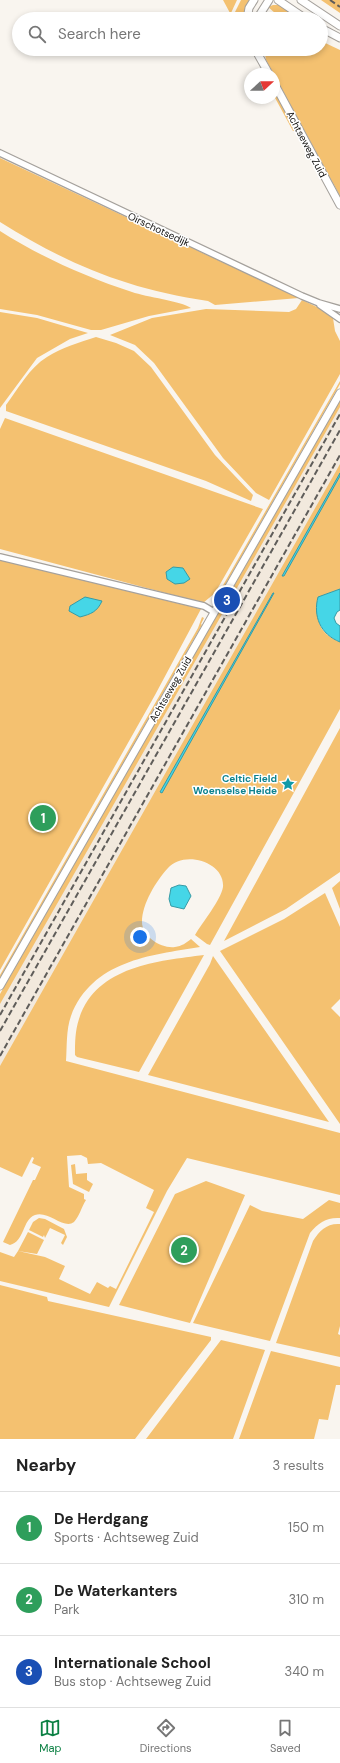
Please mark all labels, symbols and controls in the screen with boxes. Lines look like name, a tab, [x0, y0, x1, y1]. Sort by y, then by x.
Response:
search box	[12, 12, 328, 56]
icon: search	[26, 23, 48, 45]
text: Search here	[58, 24, 141, 44]
north arrow	[244, 68, 280, 104]
street label: Achtseweg Zuid	[284, 109, 330, 180]
street label: Oirschotsedijk	[126, 209, 192, 249]
pin: 3	[214, 585, 240, 615]
street label: Achtseweg Zuid	[146, 654, 194, 724]
place label: Celtic Field Woenselse Heide	[193, 772, 277, 797]
place icon: Celtic Field Woenselse Heide	[280, 776, 296, 792]
pin: 1	[30, 803, 56, 833]
your location	[130, 927, 150, 947]
pin: 2	[171, 1235, 197, 1265]
text: Nearby	[16, 1454, 76, 1476]
text: 3 results	[272, 1457, 324, 1474]
text: De Herdgang	[54, 1509, 149, 1529]
text: 1	[27, 1519, 31, 1536]
text: 150 m	[288, 1519, 324, 1536]
text: Sports · Achtseweg Zuid	[54, 1529, 199, 1546]
text: De Waterkanters	[54, 1581, 178, 1601]
text: 2	[25, 1591, 33, 1608]
text: 310 m	[289, 1591, 324, 1608]
text: Park	[54, 1601, 80, 1618]
text: Internationale School	[54, 1653, 211, 1673]
text: 3	[25, 1663, 33, 1680]
text: 340 m	[284, 1663, 324, 1680]
text: Bus stop · Achtseweg Zuid	[54, 1673, 211, 1690]
tab: Map	[39, 1717, 61, 1755]
tab: Directions	[140, 1717, 192, 1755]
tab: Saved	[270, 1717, 301, 1755]

